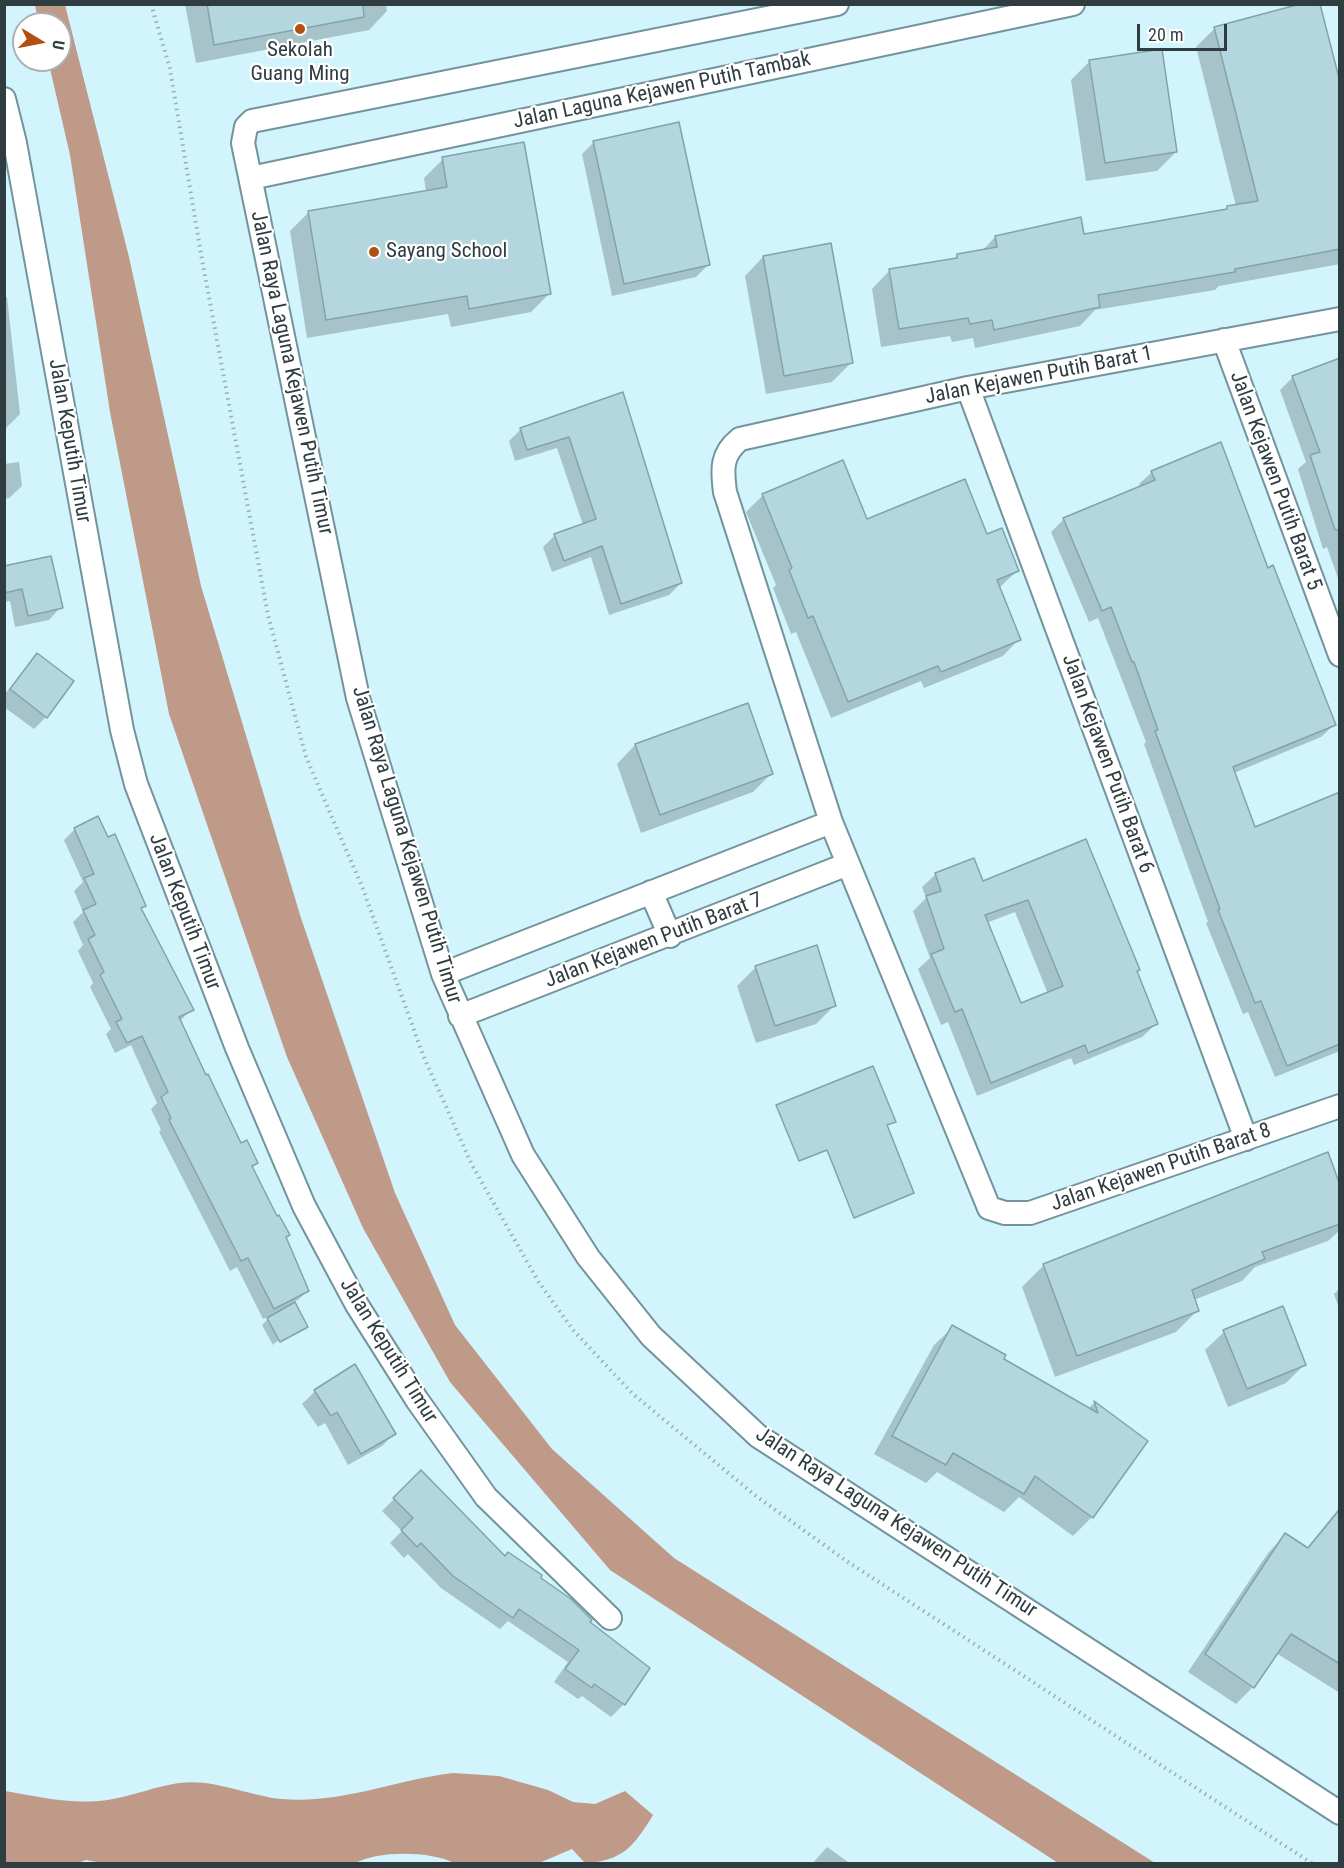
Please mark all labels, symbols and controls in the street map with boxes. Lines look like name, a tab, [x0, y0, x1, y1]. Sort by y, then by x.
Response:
north arrow	[12, 12, 72, 72]
scale bar	[1140, 12, 1230, 50]
marker: Sekolah Guang Ming	[293, 22, 307, 36]
text: 20 m	[1148, 24, 1183, 45]
place label: Sekolah Guang Ming	[250, 38, 350, 88]
text: U	[48, 39, 68, 51]
street label: Jalan Laguna Kejawen Putih Tambak	[511, 47, 813, 135]
street label: Jalan Raya Laguna Kejawen Putih Timur	[244, 209, 338, 537]
place label: Sayang School	[386, 239, 507, 265]
marker: Sayang School	[367, 245, 381, 259]
street label: Jalan Kejawen Putih Barat 1	[923, 342, 1155, 410]
street label: Jalan Keputih Timur	[42, 357, 96, 525]
street label: Jalan Kejawen Putih Barat 5	[1224, 368, 1326, 594]
street label: Jalan Kejawen Putih Barat 6	[1056, 651, 1158, 877]
street label: Jalan Raya Laguna Kejawen Putih Timur	[346, 683, 466, 1007]
street label: Jalan Keputih Timur	[143, 830, 225, 994]
street label: Jalan Kejawen Putih Barat 7	[542, 888, 766, 994]
street label: Jalan Kejawen Putih Barat 8	[1048, 1118, 1274, 1218]
street label: Jalan Keputih Timur	[333, 1274, 443, 1428]
street label: Jalan Raya Laguna Kejawen Putih Timur	[751, 1422, 1041, 1624]

